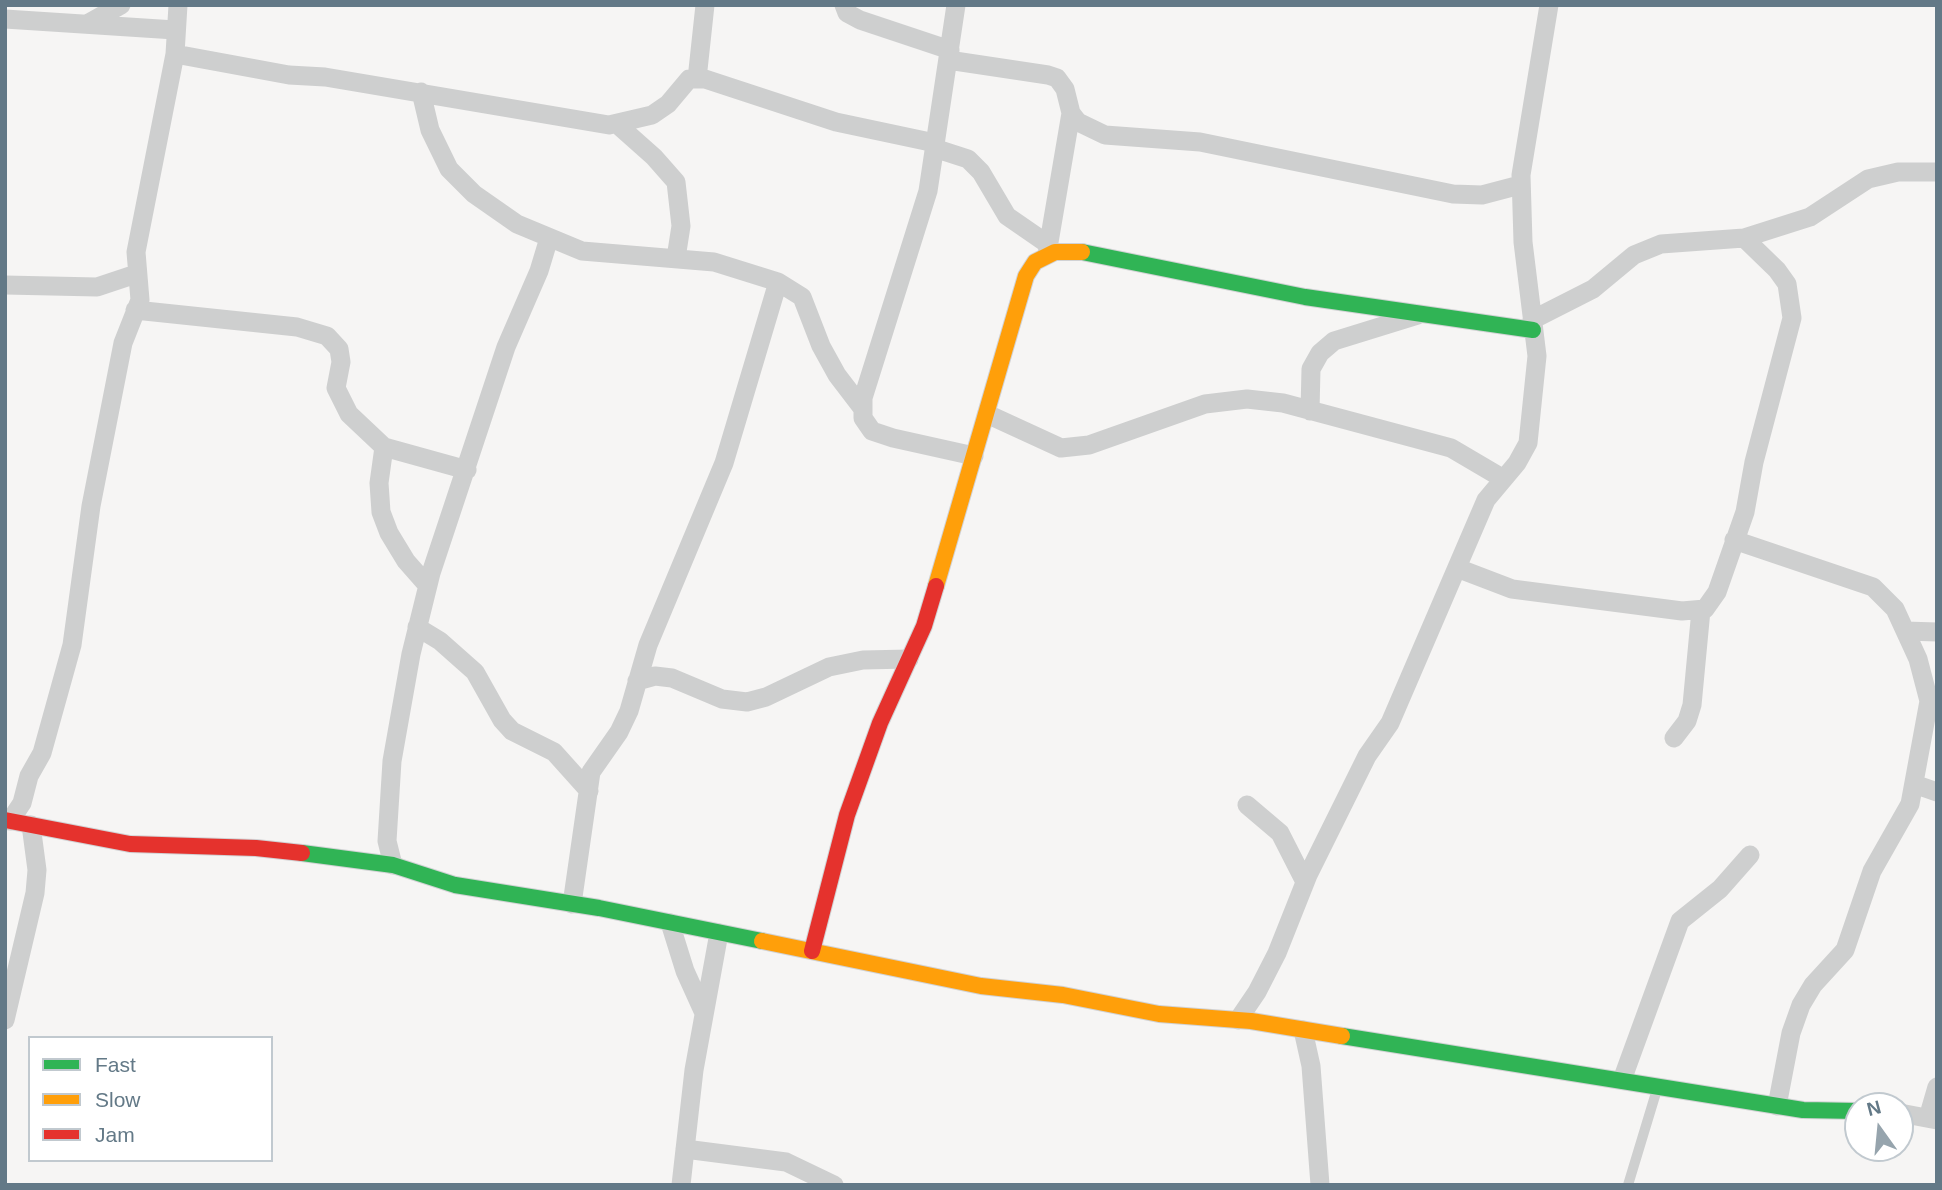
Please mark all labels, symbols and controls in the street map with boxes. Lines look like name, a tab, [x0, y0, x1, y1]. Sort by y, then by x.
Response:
legend	[28, 1036, 273, 1162]
text: Fast	[95, 1053, 136, 1076]
text: Slow	[95, 1088, 141, 1111]
north arrow	[1844, 1092, 1914, 1162]
text: N	[1865, 1096, 1883, 1120]
text: Jam	[95, 1123, 135, 1146]

